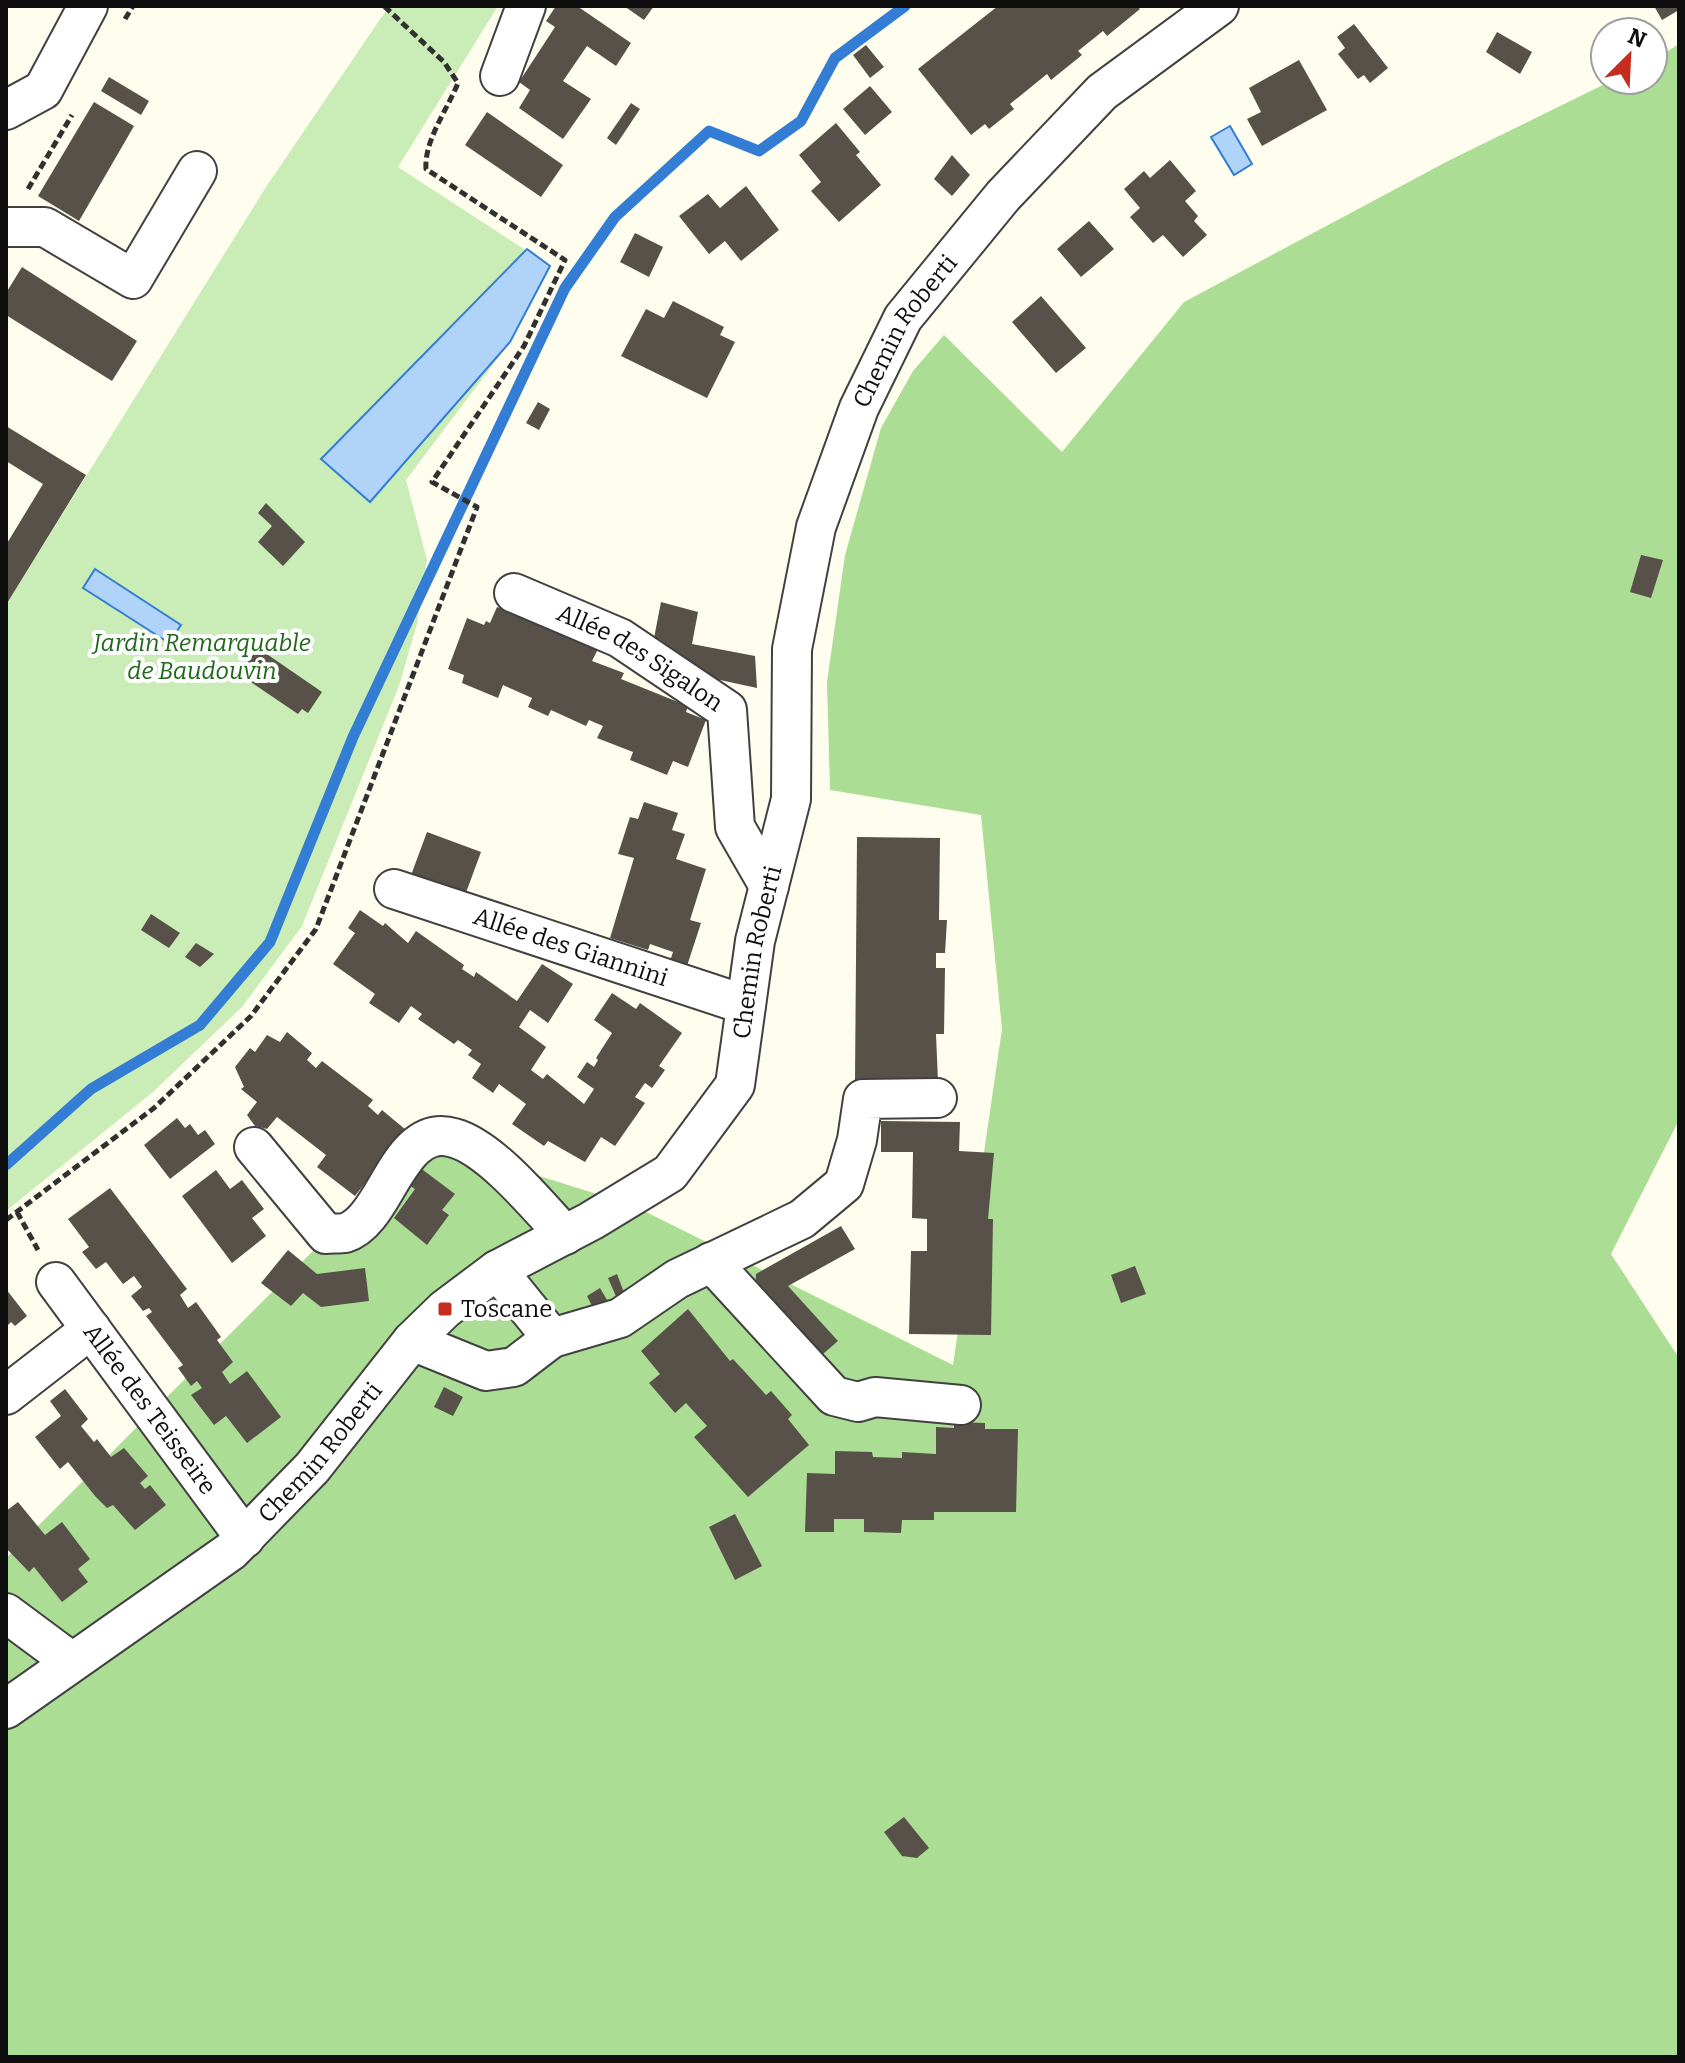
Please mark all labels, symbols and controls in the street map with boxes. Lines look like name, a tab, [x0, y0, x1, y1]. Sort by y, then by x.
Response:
north arrow	[1589, 16, 1669, 96]
text: N	[1624, 22, 1650, 54]
street label: Chemin Roberti	[847, 249, 963, 412]
street label: Allée des Sigalon	[553, 599, 728, 717]
park label: Jardin Remarquable de Baudouvin	[91, 629, 311, 685]
street label: Chemin Roberti	[728, 863, 788, 1041]
street label: Allée des Giannini	[470, 902, 671, 992]
place label: Toscane	[461, 1295, 552, 1323]
marker: Toscane	[436, 1300, 454, 1318]
street label: Allée des Teisseire	[78, 1318, 222, 1500]
street label: Chemin Roberti	[253, 1377, 388, 1528]

